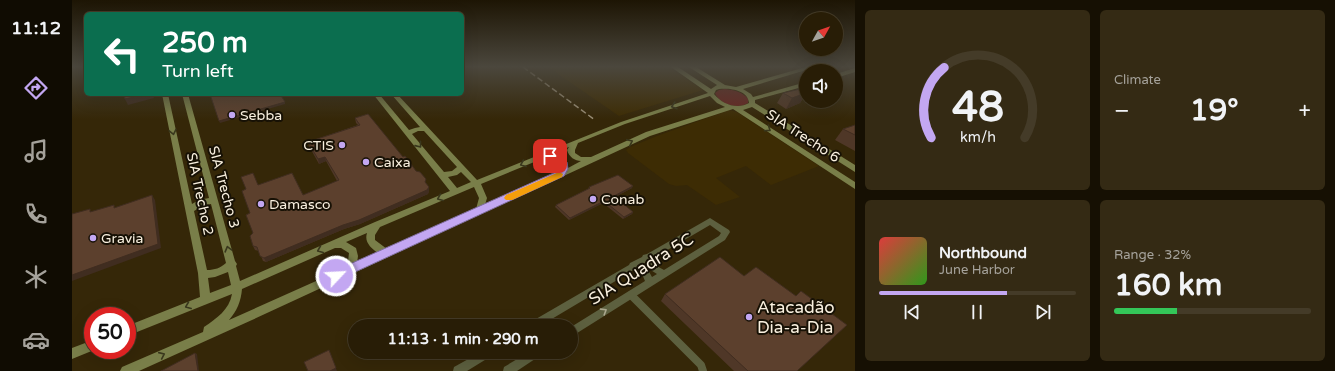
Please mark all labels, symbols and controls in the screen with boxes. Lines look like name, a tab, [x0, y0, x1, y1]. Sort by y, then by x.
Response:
north arrow	[799, 12, 843, 56]
map controls	[799, 12, 843, 108]
text: 11:12	[11, 17, 61, 39]
text: 250 m	[162, 26, 248, 60]
icon: left	[96, 28, 148, 80]
text: Turn left	[162, 60, 234, 82]
button: sound	[799, 64, 843, 108]
text: Climate	[1114, 72, 1161, 88]
icon: directions	[22, 74, 50, 102]
text: 48	[951, 83, 1004, 133]
text: 19°	[1190, 92, 1239, 129]
text: −	[1114, 98, 1130, 124]
text: +	[1299, 98, 1311, 124]
one-way arrow	[671, 101, 678, 110]
street label: SIA Trecho 6	[763, 106, 843, 166]
place label: Sebba	[240, 107, 282, 124]
marker: Sebba	[227, 110, 237, 120]
one-way arrow	[764, 124, 771, 132]
text: km/h	[960, 128, 995, 145]
one-way arrow	[168, 129, 177, 135]
icon: music	[22, 137, 50, 165]
place label: CTIS	[303, 137, 334, 154]
pin	[533, 139, 567, 173]
one-way arrow	[626, 139, 634, 147]
marker: CTIS	[337, 140, 347, 150]
one-way arrow	[415, 141, 422, 148]
street label: SIA Trecho 3	[205, 144, 243, 230]
icon: arrive	[539, 145, 561, 167]
street label: SIA Trecho 2	[183, 151, 217, 237]
place label: Caixa	[374, 154, 411, 171]
marker: Caixa	[361, 157, 371, 167]
one-way arrow	[519, 159, 526, 167]
place label: Conab	[601, 191, 644, 208]
one-way arrow	[436, 194, 443, 202]
marker: Conab	[588, 194, 598, 204]
place label: Damasco	[269, 196, 331, 213]
marker: Damasco	[256, 199, 266, 209]
icon: phone	[22, 200, 50, 228]
street label: SIA Quadra 5C	[585, 228, 697, 310]
place label: Gravia	[101, 230, 143, 247]
marker: Gravia	[88, 233, 98, 243]
text: Northbound	[939, 244, 1027, 262]
one-way arrow	[317, 245, 325, 253]
one-way arrow	[224, 246, 233, 253]
text: Range · 32%	[1114, 247, 1191, 263]
position arrow	[315, 255, 357, 297]
text: June Harbor	[939, 262, 1015, 278]
icon: climate	[22, 263, 50, 291]
text: 160 km	[1114, 267, 1222, 304]
place label: Atacadão Dia-a-Dia	[757, 297, 835, 338]
one-way arrow	[184, 301, 192, 309]
icon: previous	[901, 301, 923, 323]
icon: pause	[966, 301, 988, 323]
icon: next	[1032, 301, 1054, 323]
speed limit sign: 50	[84, 307, 136, 359]
one-way arrow	[600, 308, 607, 316]
marker: Atacadão Dia-a-Dia	[744, 312, 754, 322]
icon: car	[22, 326, 50, 354]
text: 11:13 · 1 min · 290 m	[388, 330, 538, 348]
one-way arrow	[158, 352, 165, 360]

